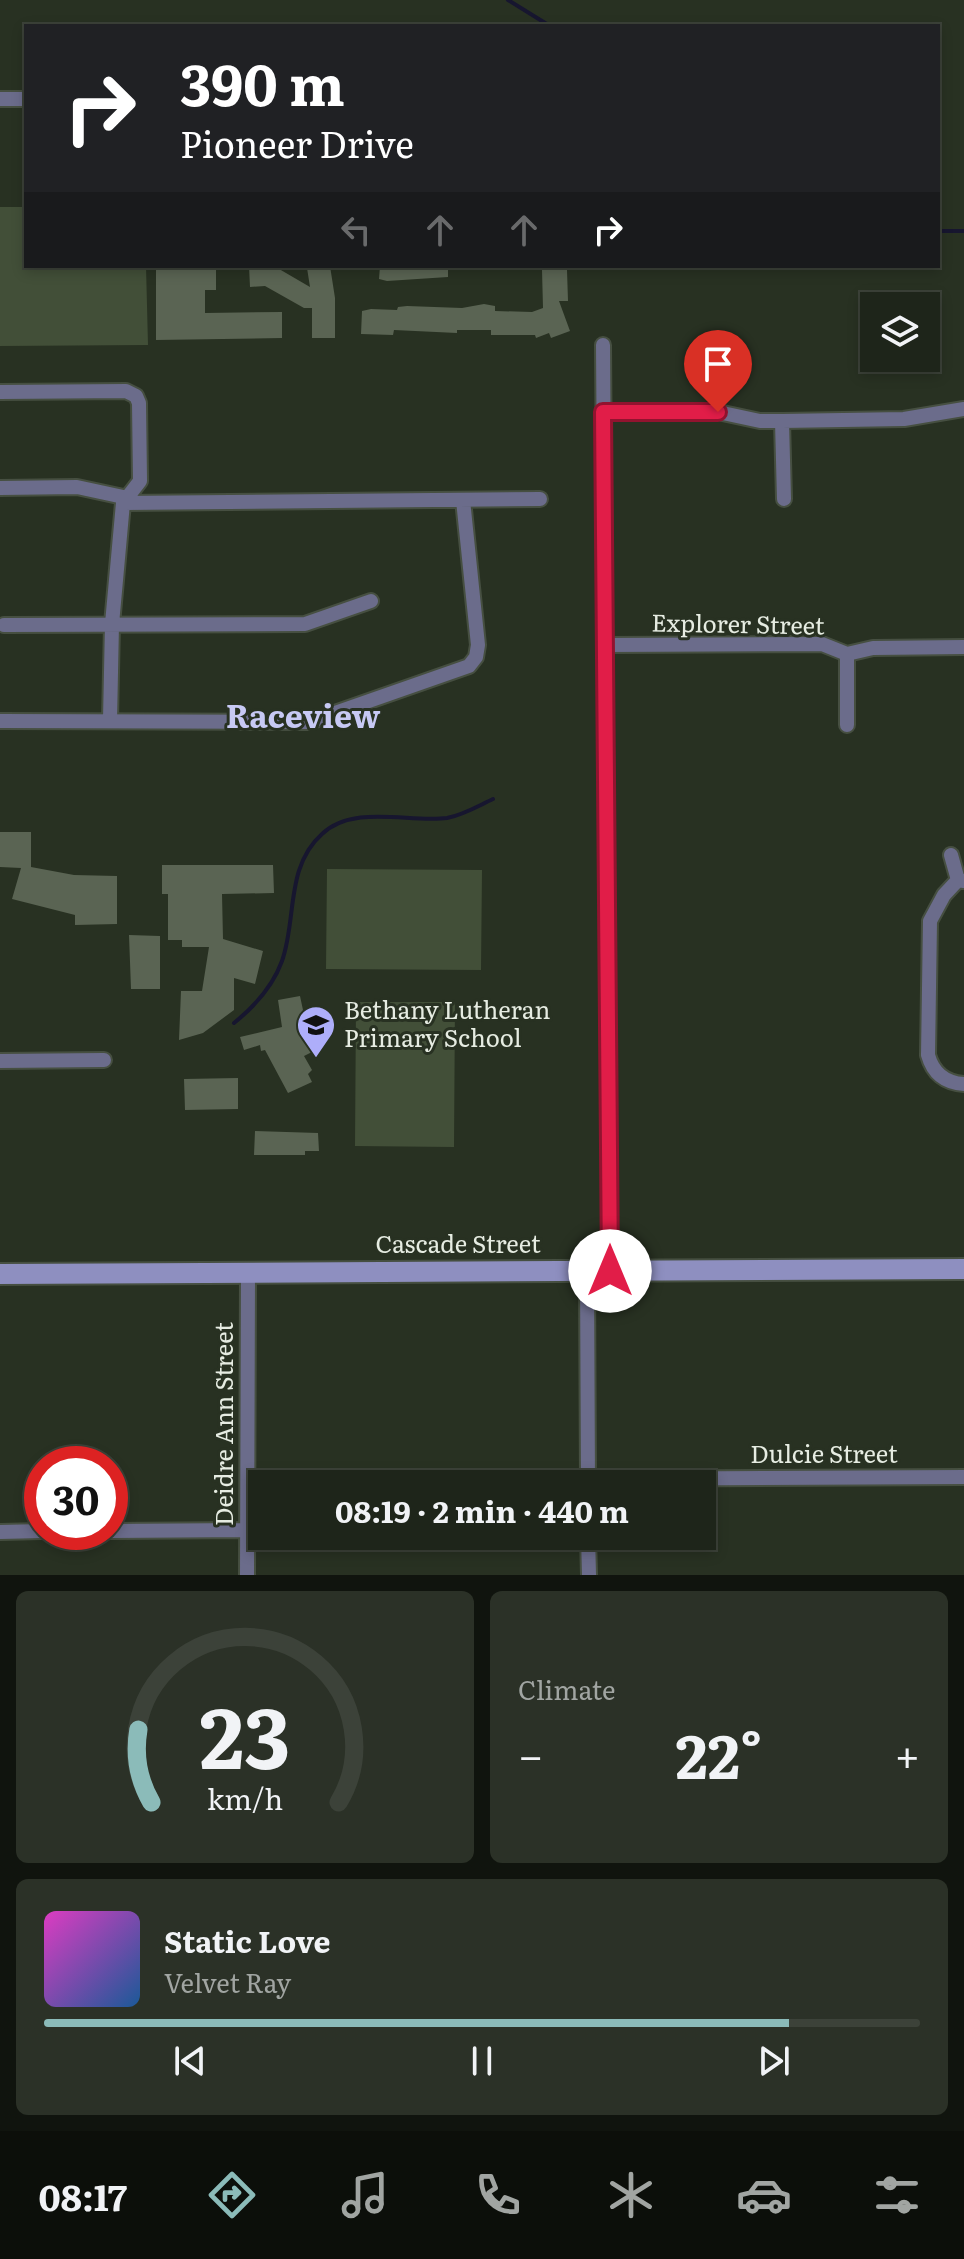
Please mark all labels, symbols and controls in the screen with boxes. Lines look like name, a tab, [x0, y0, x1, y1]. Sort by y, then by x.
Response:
text: 390 m	[180, 40, 345, 123]
icon: right	[48, 56, 152, 160]
text: Pioneer Drive	[180, 116, 414, 169]
icon: left	[334, 208, 378, 252]
icon: ahead	[418, 208, 462, 252]
icon: ahead	[502, 208, 546, 252]
icon: right	[586, 208, 630, 252]
map controls	[860, 292, 940, 372]
button: layers	[860, 292, 940, 372]
pin	[684, 330, 752, 412]
icon: arrive	[696, 342, 740, 386]
street label: Explorer Street	[651, 603, 825, 642]
district label: Raceview	[226, 690, 381, 738]
place label: Bethany Lutheran Primary School	[344, 991, 550, 1054]
school or university icon: Bethany Lutheran Primary School	[295, 1004, 337, 1059]
street label: Cascade Street	[375, 1225, 541, 1260]
position arrow	[568, 1229, 652, 1313]
street label: Deidre Ann Street	[205, 1322, 240, 1526]
street label: Dulcie Street	[750, 1435, 898, 1470]
speed limit sign: 30	[24, 1446, 128, 1550]
text: 08:19 · 2 min · 440 m	[335, 1488, 629, 1532]
text: Climate	[518, 1669, 616, 1708]
text: 23	[199, 1671, 291, 1795]
text: 22°	[676, 1708, 762, 1797]
text: −	[518, 1720, 544, 1786]
text: +	[894, 1720, 920, 1786]
text: km/h	[207, 1776, 283, 1819]
text: Static Love	[164, 1918, 331, 1962]
text: Velvet Ray	[164, 1962, 291, 2001]
icon: previous	[168, 2039, 212, 2083]
icon: pause	[460, 2039, 504, 2083]
icon: next	[752, 2039, 796, 2083]
icon: directions	[204, 2167, 260, 2223]
icon: music	[337, 2167, 393, 2223]
icon: phone	[470, 2167, 526, 2223]
icon: climate	[603, 2167, 659, 2223]
icon: car	[736, 2167, 792, 2223]
icon: filters	[869, 2167, 925, 2223]
text: 08:17	[39, 2169, 127, 2222]

